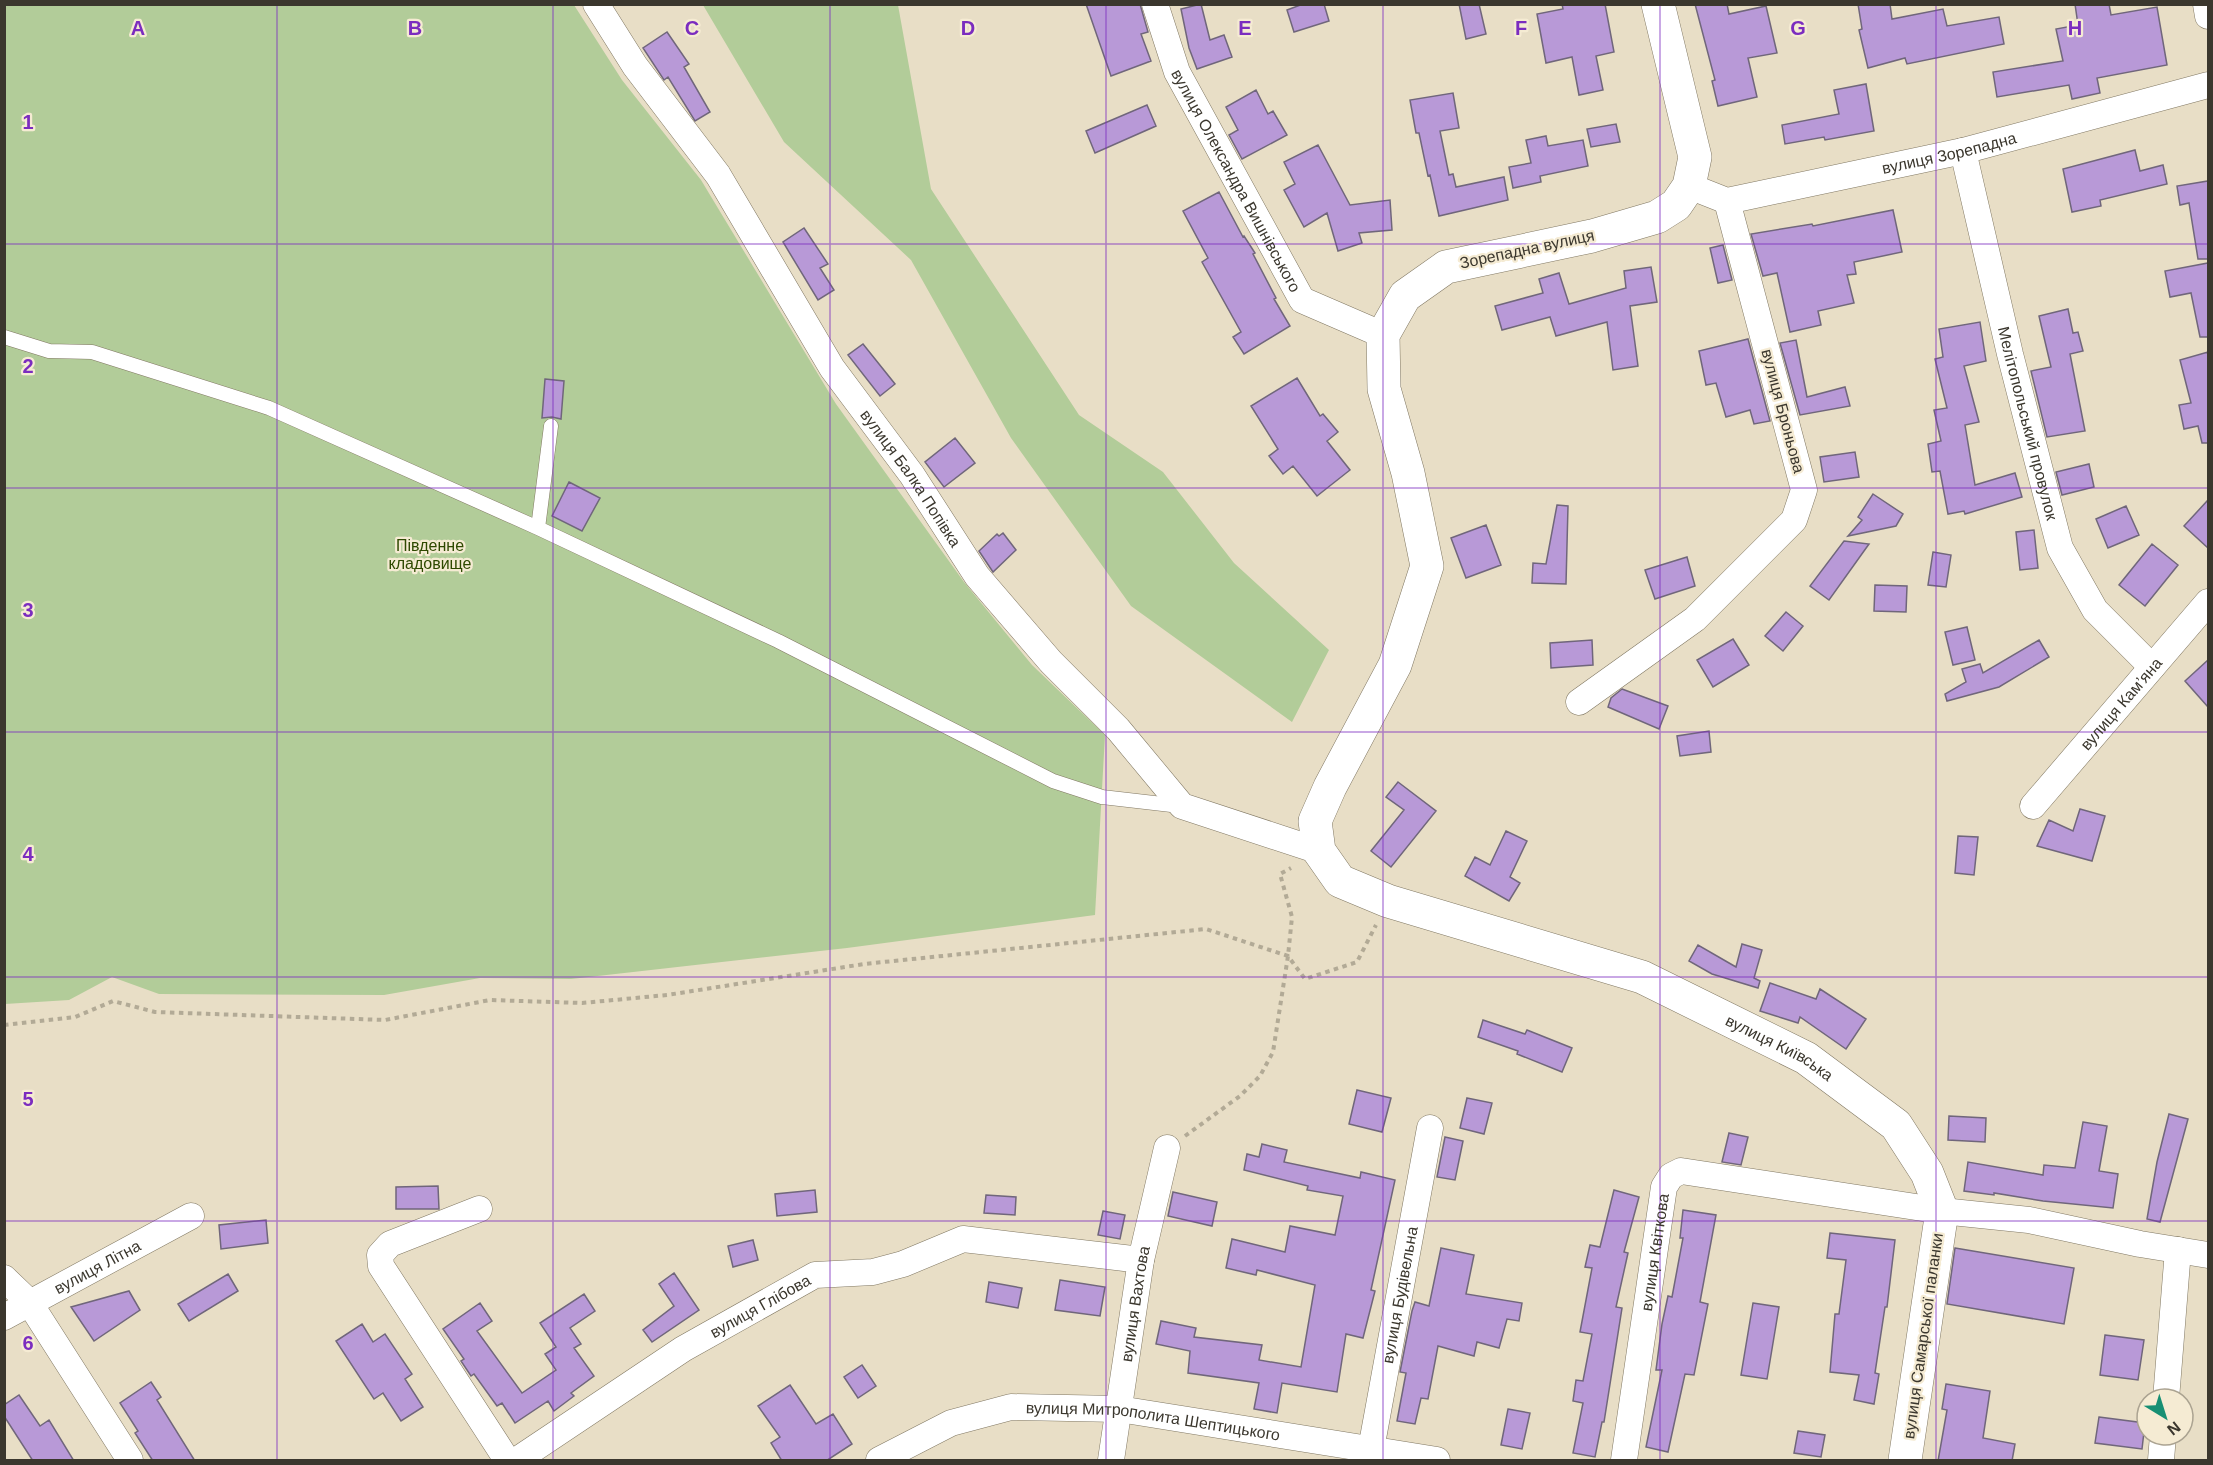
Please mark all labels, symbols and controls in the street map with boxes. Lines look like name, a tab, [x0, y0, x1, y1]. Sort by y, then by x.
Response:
text: A	[131, 17, 145, 39]
text: B	[408, 17, 422, 39]
text: C	[685, 17, 699, 39]
text: D	[961, 17, 975, 39]
text: E	[1238, 17, 1252, 39]
text: F	[1515, 17, 1527, 39]
text: G	[1790, 17, 1806, 39]
text: H	[2068, 17, 2082, 39]
street label: вулиця Олександра Вишнівського	[1168, 66, 1304, 295]
text: 1	[22, 111, 34, 133]
street label: вулиця Зорепадна	[1880, 129, 2018, 176]
street label: Зорепадна вулиця	[1458, 226, 1596, 272]
street label: Мелітопольський провулок	[1995, 325, 2061, 523]
street label: вулиця Броньова	[1758, 347, 1808, 475]
text: 2	[22, 355, 34, 377]
street label: вулиця Балка Попівка	[858, 406, 964, 550]
park label: Південне кладовище	[389, 537, 472, 572]
text: 3	[22, 599, 34, 621]
street label: вулиця Кам’яна	[2077, 654, 2165, 753]
text: 4	[22, 843, 34, 865]
street label: вулиця Київська	[1723, 1011, 1837, 1084]
text: 5	[22, 1088, 34, 1110]
street label: вулиця Квіткова	[1637, 1192, 1671, 1312]
street label: вулиця Будівельна	[1378, 1225, 1420, 1365]
street label: вулиця Самарської паланки	[1900, 1232, 1946, 1440]
street label: вулиця Літна	[51, 1236, 143, 1297]
street label: вулиця Вахтова	[1117, 1244, 1153, 1363]
street label: вулиця Глібова	[707, 1271, 813, 1341]
text: 6	[22, 1332, 34, 1354]
north arrow	[2135, 1387, 2195, 1447]
street label: вулиця Митрополита Шептицького	[1026, 1399, 1281, 1443]
text: N	[2164, 1418, 2184, 1439]

